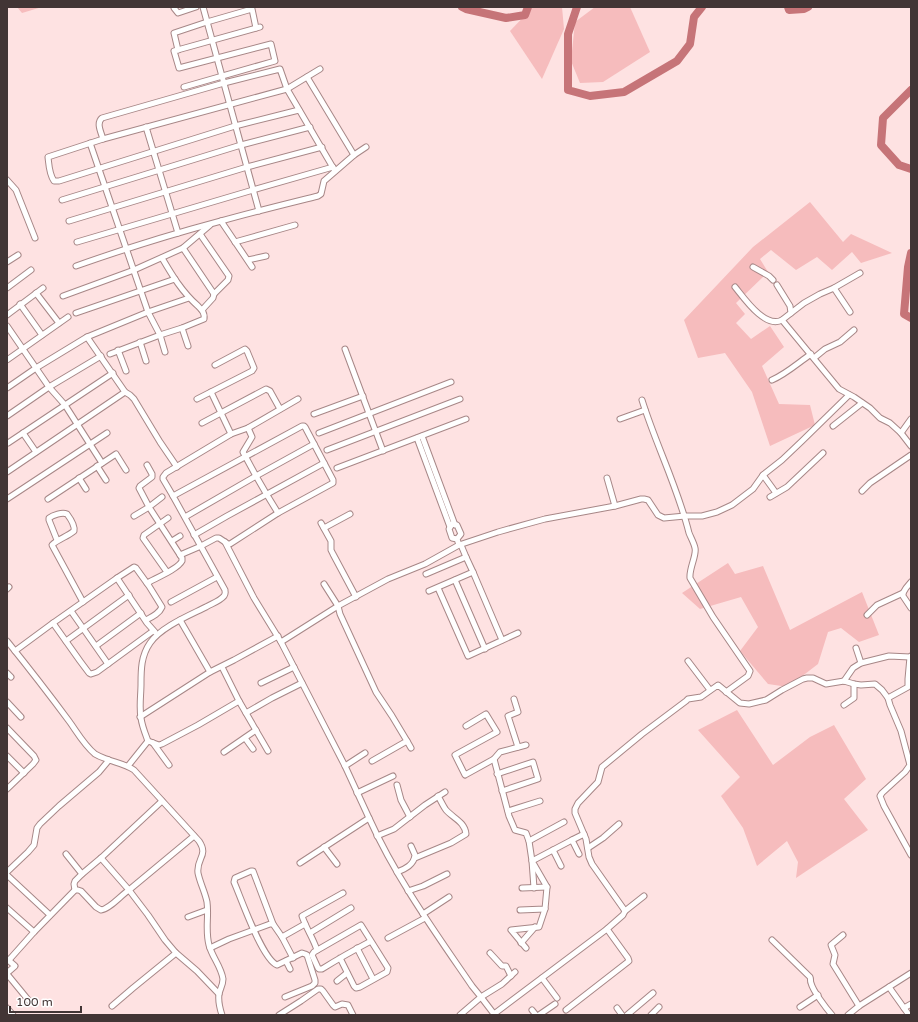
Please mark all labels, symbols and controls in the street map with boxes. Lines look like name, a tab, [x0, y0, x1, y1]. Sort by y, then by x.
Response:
scale bar	[10, 988, 81, 1014]
text: 100 m	[16, 995, 53, 1009]

